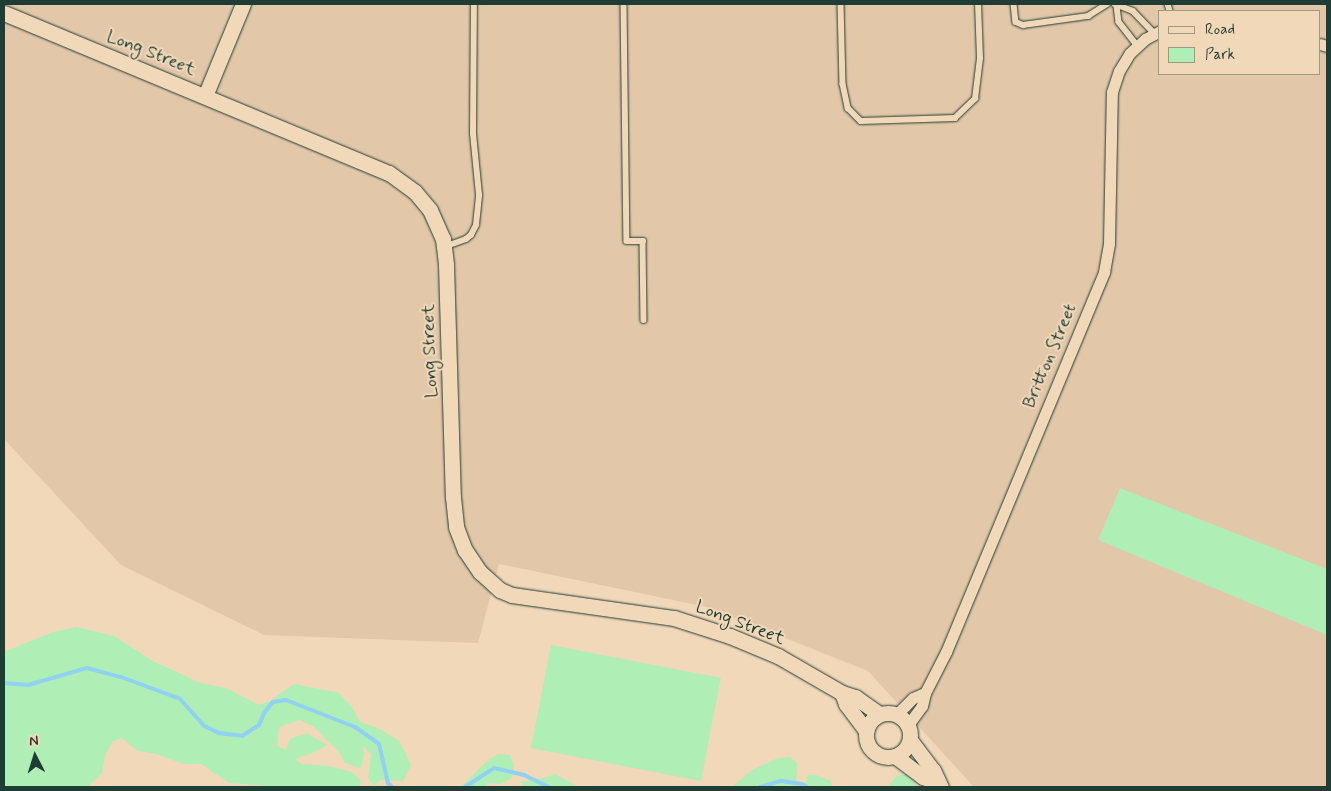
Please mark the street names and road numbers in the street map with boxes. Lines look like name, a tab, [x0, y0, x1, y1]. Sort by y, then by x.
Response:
street label: Long Street	[103, 25, 199, 81]
street label: Britton Street	[1018, 299, 1082, 413]
street label: Long Street	[418, 304, 442, 398]
street label: Long Street	[692, 596, 788, 650]

